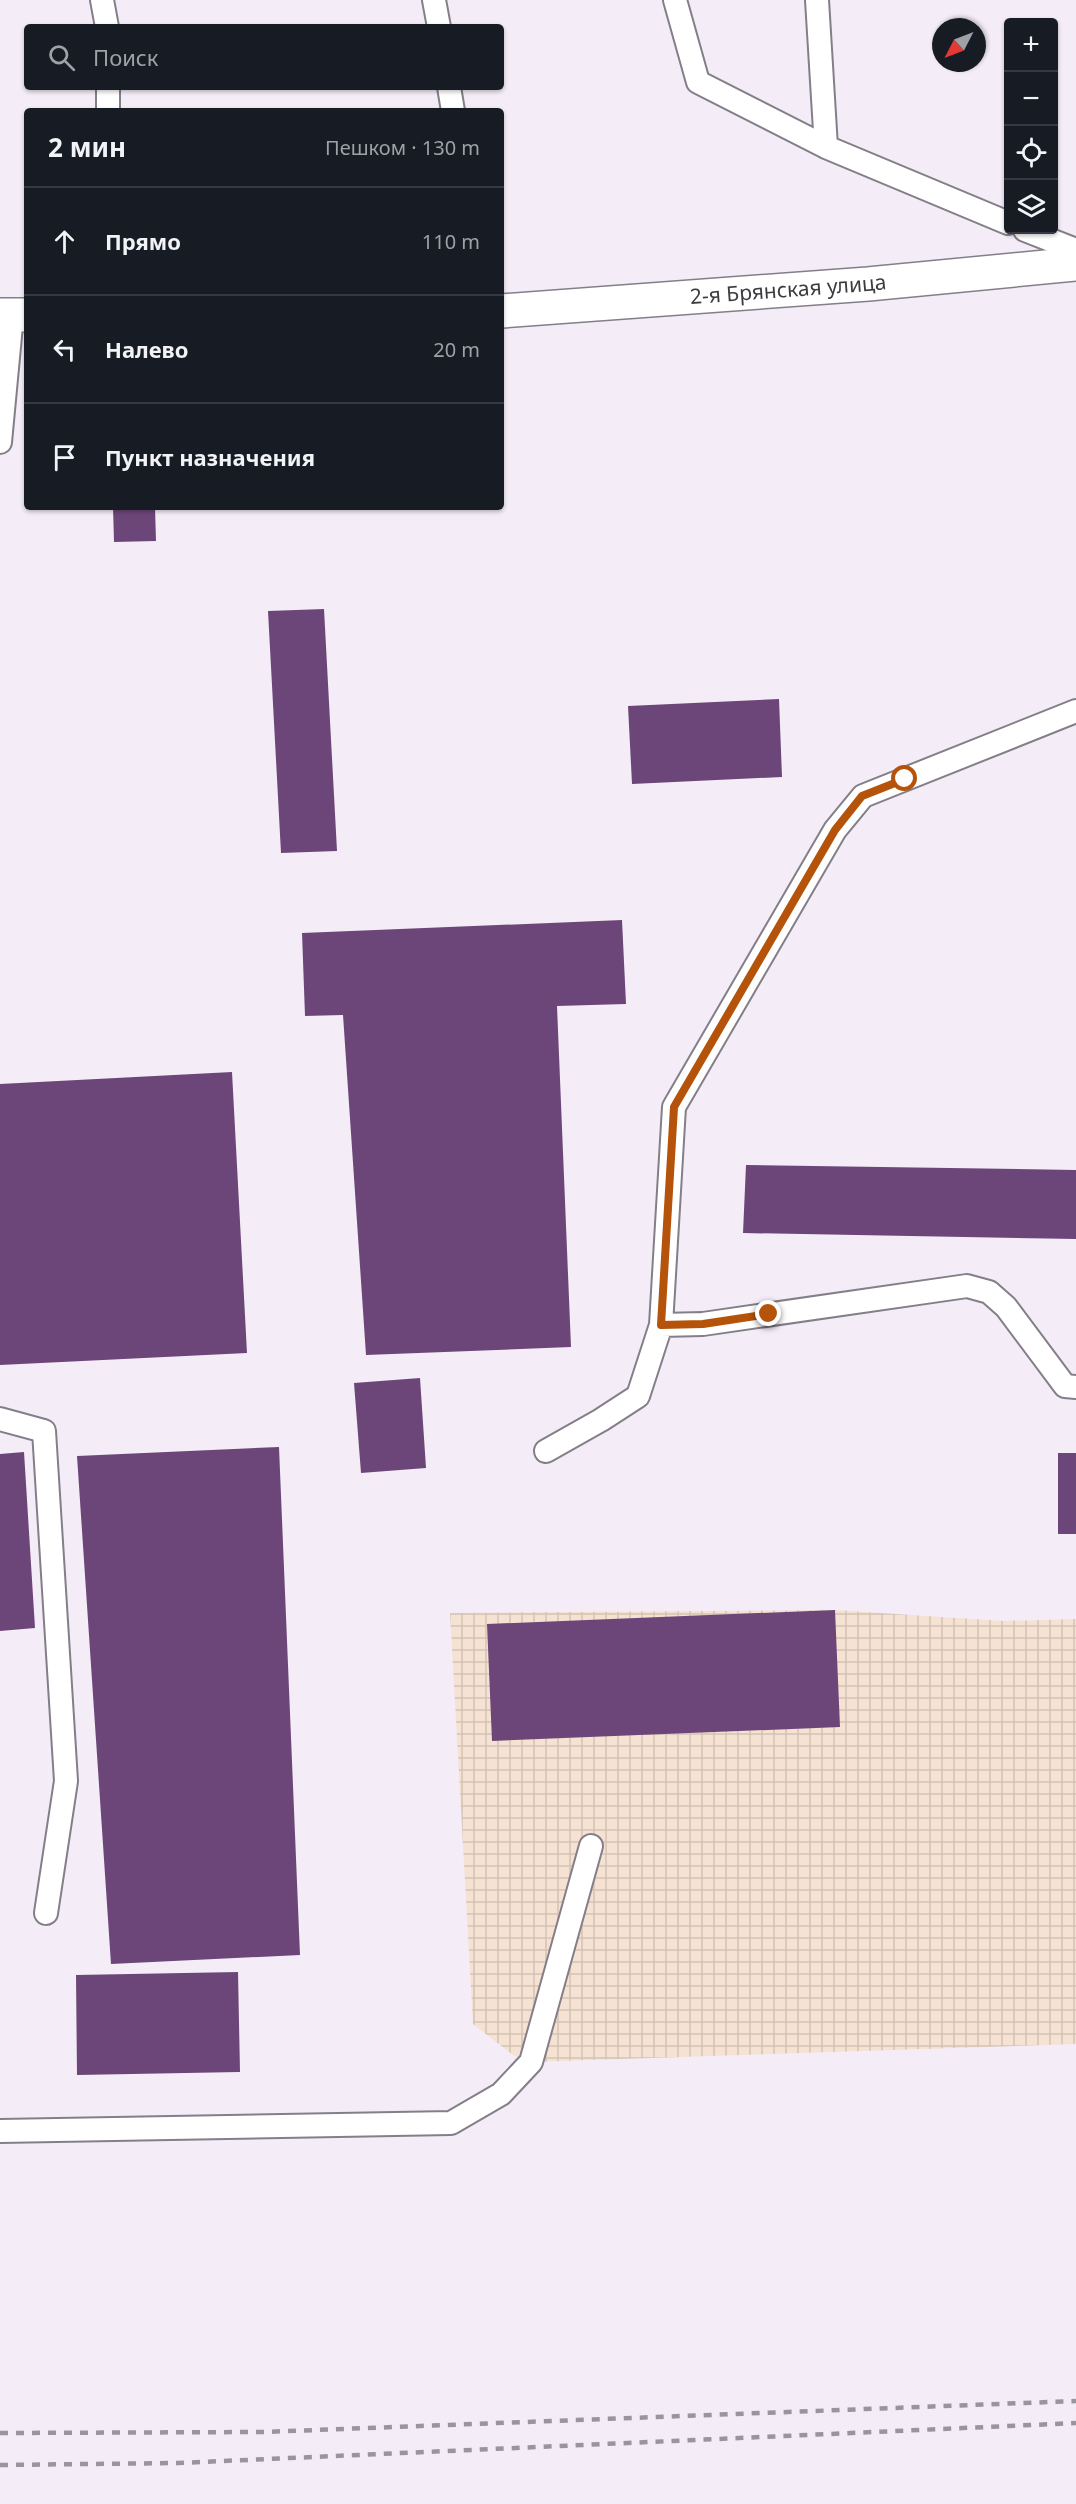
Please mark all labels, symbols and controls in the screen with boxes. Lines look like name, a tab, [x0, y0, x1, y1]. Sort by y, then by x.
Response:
north arrow	[932, 18, 986, 72]
map controls	[1004, 18, 1058, 234]
button: +	[1004, 18, 1058, 72]
search box	[24, 24, 504, 90]
icon: search	[45, 41, 78, 74]
text: Поиск	[93, 42, 158, 72]
button: −	[1004, 72, 1058, 126]
button: locate	[1004, 126, 1058, 180]
text: 2 мин	[48, 129, 126, 165]
text: Пешком · 130 m	[325, 134, 480, 161]
button: layers	[1004, 180, 1058, 234]
icon: ahead	[48, 225, 81, 258]
text: Прямо	[105, 226, 181, 256]
text: 110 m	[422, 228, 480, 255]
street label: 2-я Брянская улица	[689, 267, 888, 310]
icon: left	[48, 333, 81, 366]
text: Налево	[105, 334, 188, 364]
text: 20 m	[433, 336, 480, 363]
icon: arrive	[48, 441, 81, 474]
text: Пункт назначения	[105, 442, 315, 472]
route start	[891, 765, 917, 791]
route end	[755, 1300, 781, 1326]

